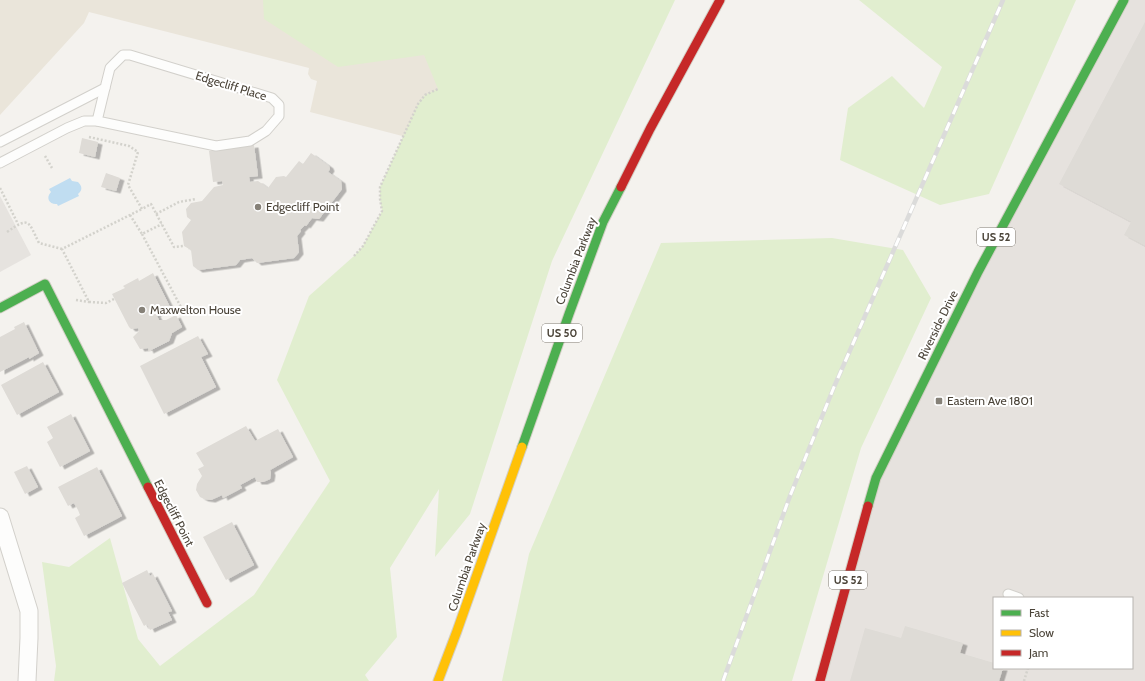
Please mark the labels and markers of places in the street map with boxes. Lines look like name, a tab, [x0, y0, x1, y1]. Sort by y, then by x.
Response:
place label: Edgecliff Point	[266, 199, 339, 214]
marker: Edgecliff Point	[253, 202, 263, 212]
place label: Maxwelton House	[150, 302, 241, 317]
marker: Maxwelton House	[137, 305, 147, 315]
place label: Eastern Ave 1801	[947, 393, 1033, 408]
marker: Eastern Ave 1801	[934, 396, 944, 406]

